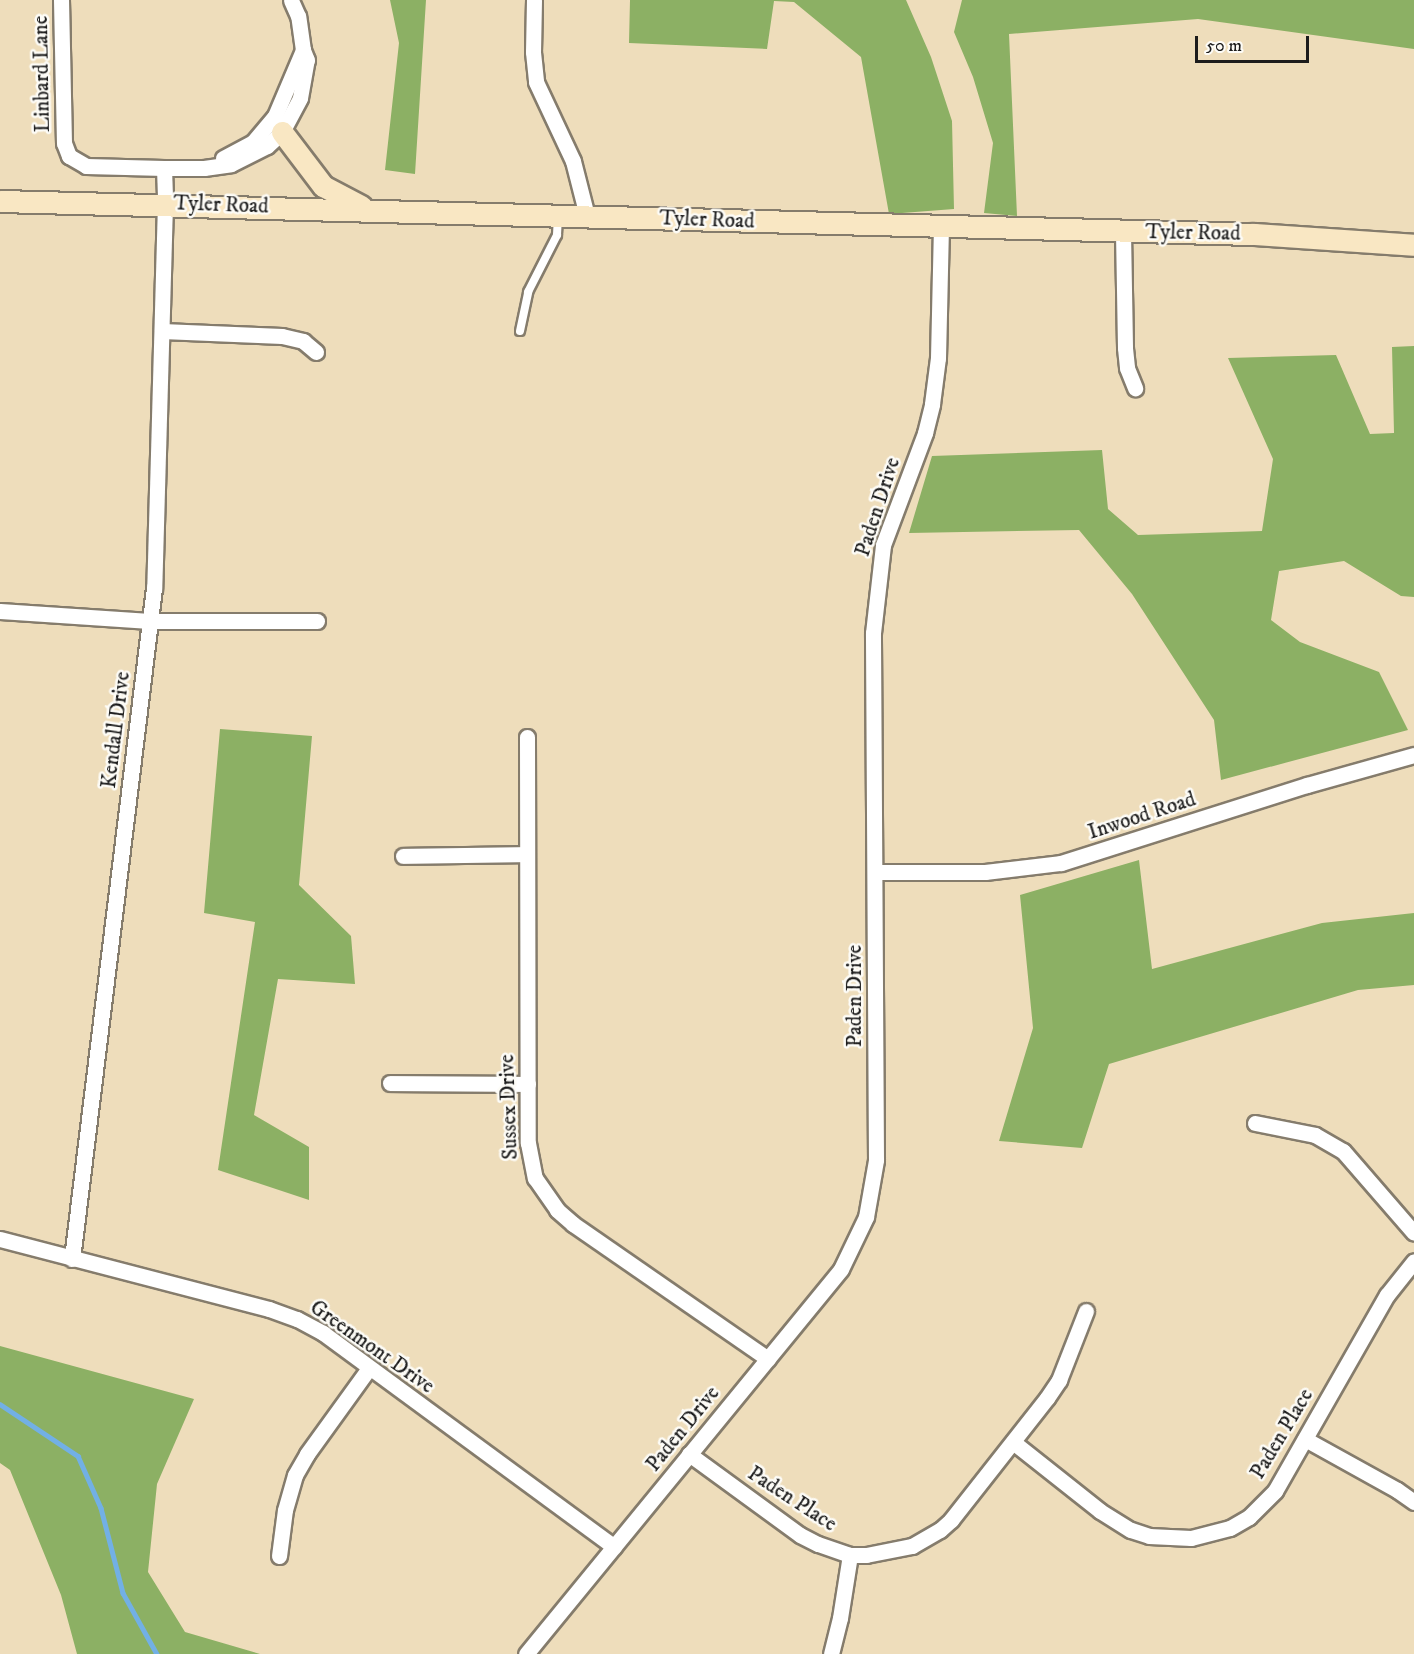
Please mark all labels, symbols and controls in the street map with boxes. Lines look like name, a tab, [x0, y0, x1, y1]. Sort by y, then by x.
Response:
street label: Linbard Lane	[28, 15, 56, 133]
scale bar	[1198, 24, 1312, 62]
text: 50 m	[1206, 35, 1242, 57]
street label: Tyler Road	[173, 191, 269, 219]
street label: Tyler Road	[659, 206, 755, 234]
street label: Tyler Road	[1145, 220, 1241, 246]
street label: Paden Drive	[850, 454, 906, 560]
street label: Kendall Drive	[96, 670, 136, 790]
street label: Inwood Road	[1085, 787, 1199, 845]
street label: Paden Drive	[842, 945, 868, 1047]
street label: Sussex Drive	[495, 1054, 523, 1160]
street label: Greenmont Drive	[305, 1295, 439, 1399]
street label: Paden Drive	[641, 1381, 725, 1477]
street label: Paden Place	[1245, 1384, 1319, 1484]
street label: Paden Place	[743, 1461, 841, 1537]

